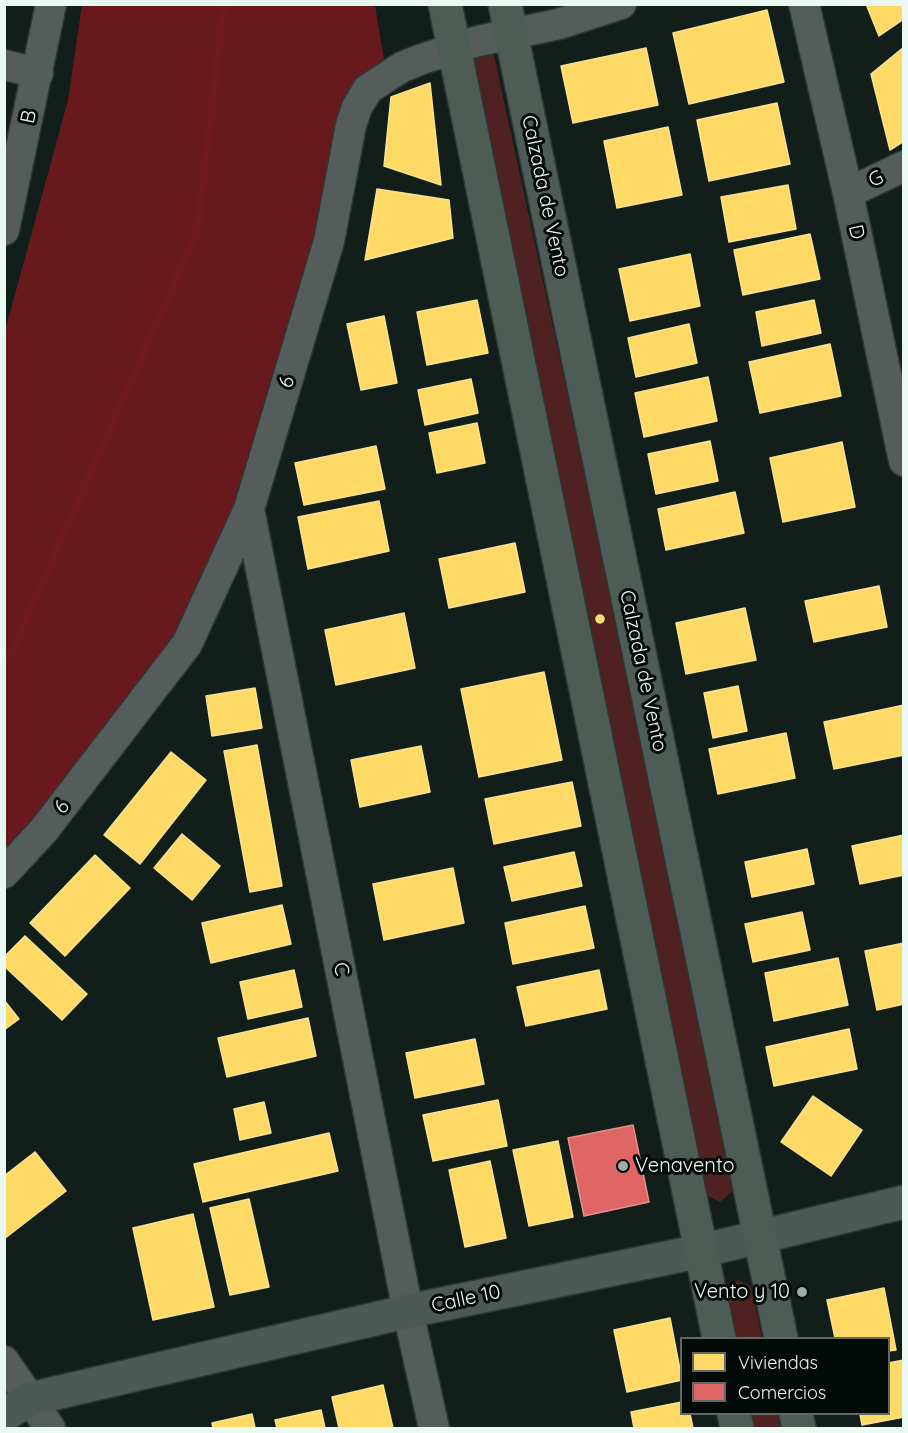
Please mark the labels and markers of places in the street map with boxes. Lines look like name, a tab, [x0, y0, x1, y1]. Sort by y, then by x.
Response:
place label: Venavento	[635, 1154, 735, 1178]
marker: Venavento	[616, 1159, 630, 1173]
place label: Vento y 10	[694, 1280, 790, 1304]
marker: Vento y 10	[795, 1285, 809, 1299]

